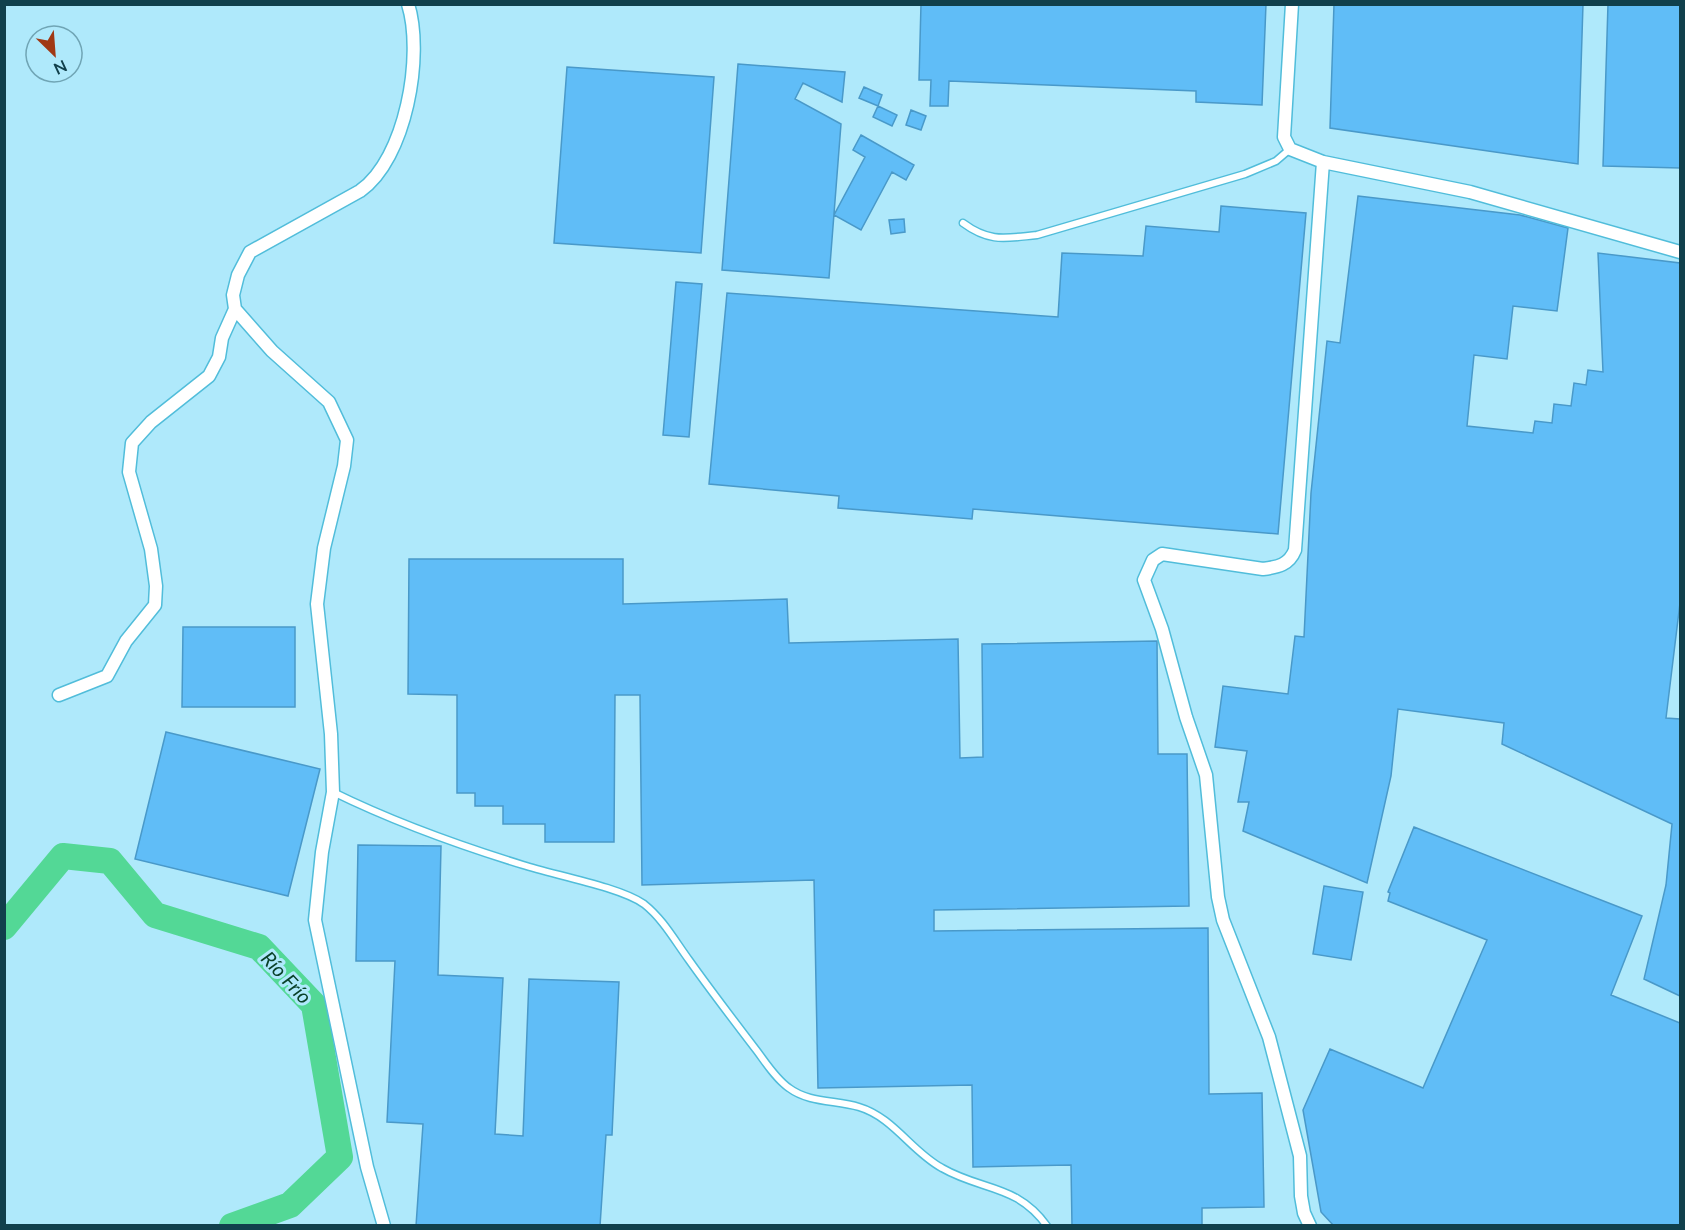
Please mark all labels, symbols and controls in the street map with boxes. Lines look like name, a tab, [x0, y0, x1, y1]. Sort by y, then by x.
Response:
north arrow	[24, 24, 84, 84]
text: N	[51, 57, 70, 79]
water label: Río Frío	[257, 946, 317, 1008]

